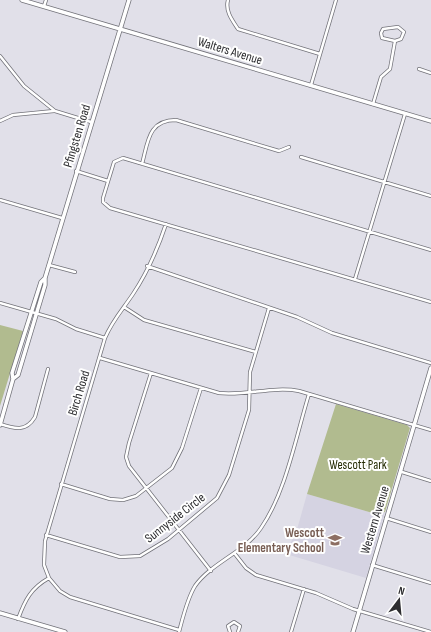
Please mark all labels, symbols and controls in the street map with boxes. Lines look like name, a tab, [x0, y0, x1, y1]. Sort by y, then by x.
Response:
street label: Walters Avenue	[196, 34, 264, 68]
street label: Pfingsten Road	[60, 103, 94, 169]
street label: Birch Road	[65, 369, 93, 417]
park label: Wescott Park	[329, 457, 387, 473]
street label: Western Avenue	[357, 484, 393, 556]
street label: Sunnyside Circle	[142, 490, 208, 546]
place label: Wescott Elementary School	[238, 525, 325, 556]
school or university icon: Wescott Elementary School	[327, 532, 343, 548]
north arrow	[379, 580, 419, 620]
text: N	[397, 584, 406, 598]

